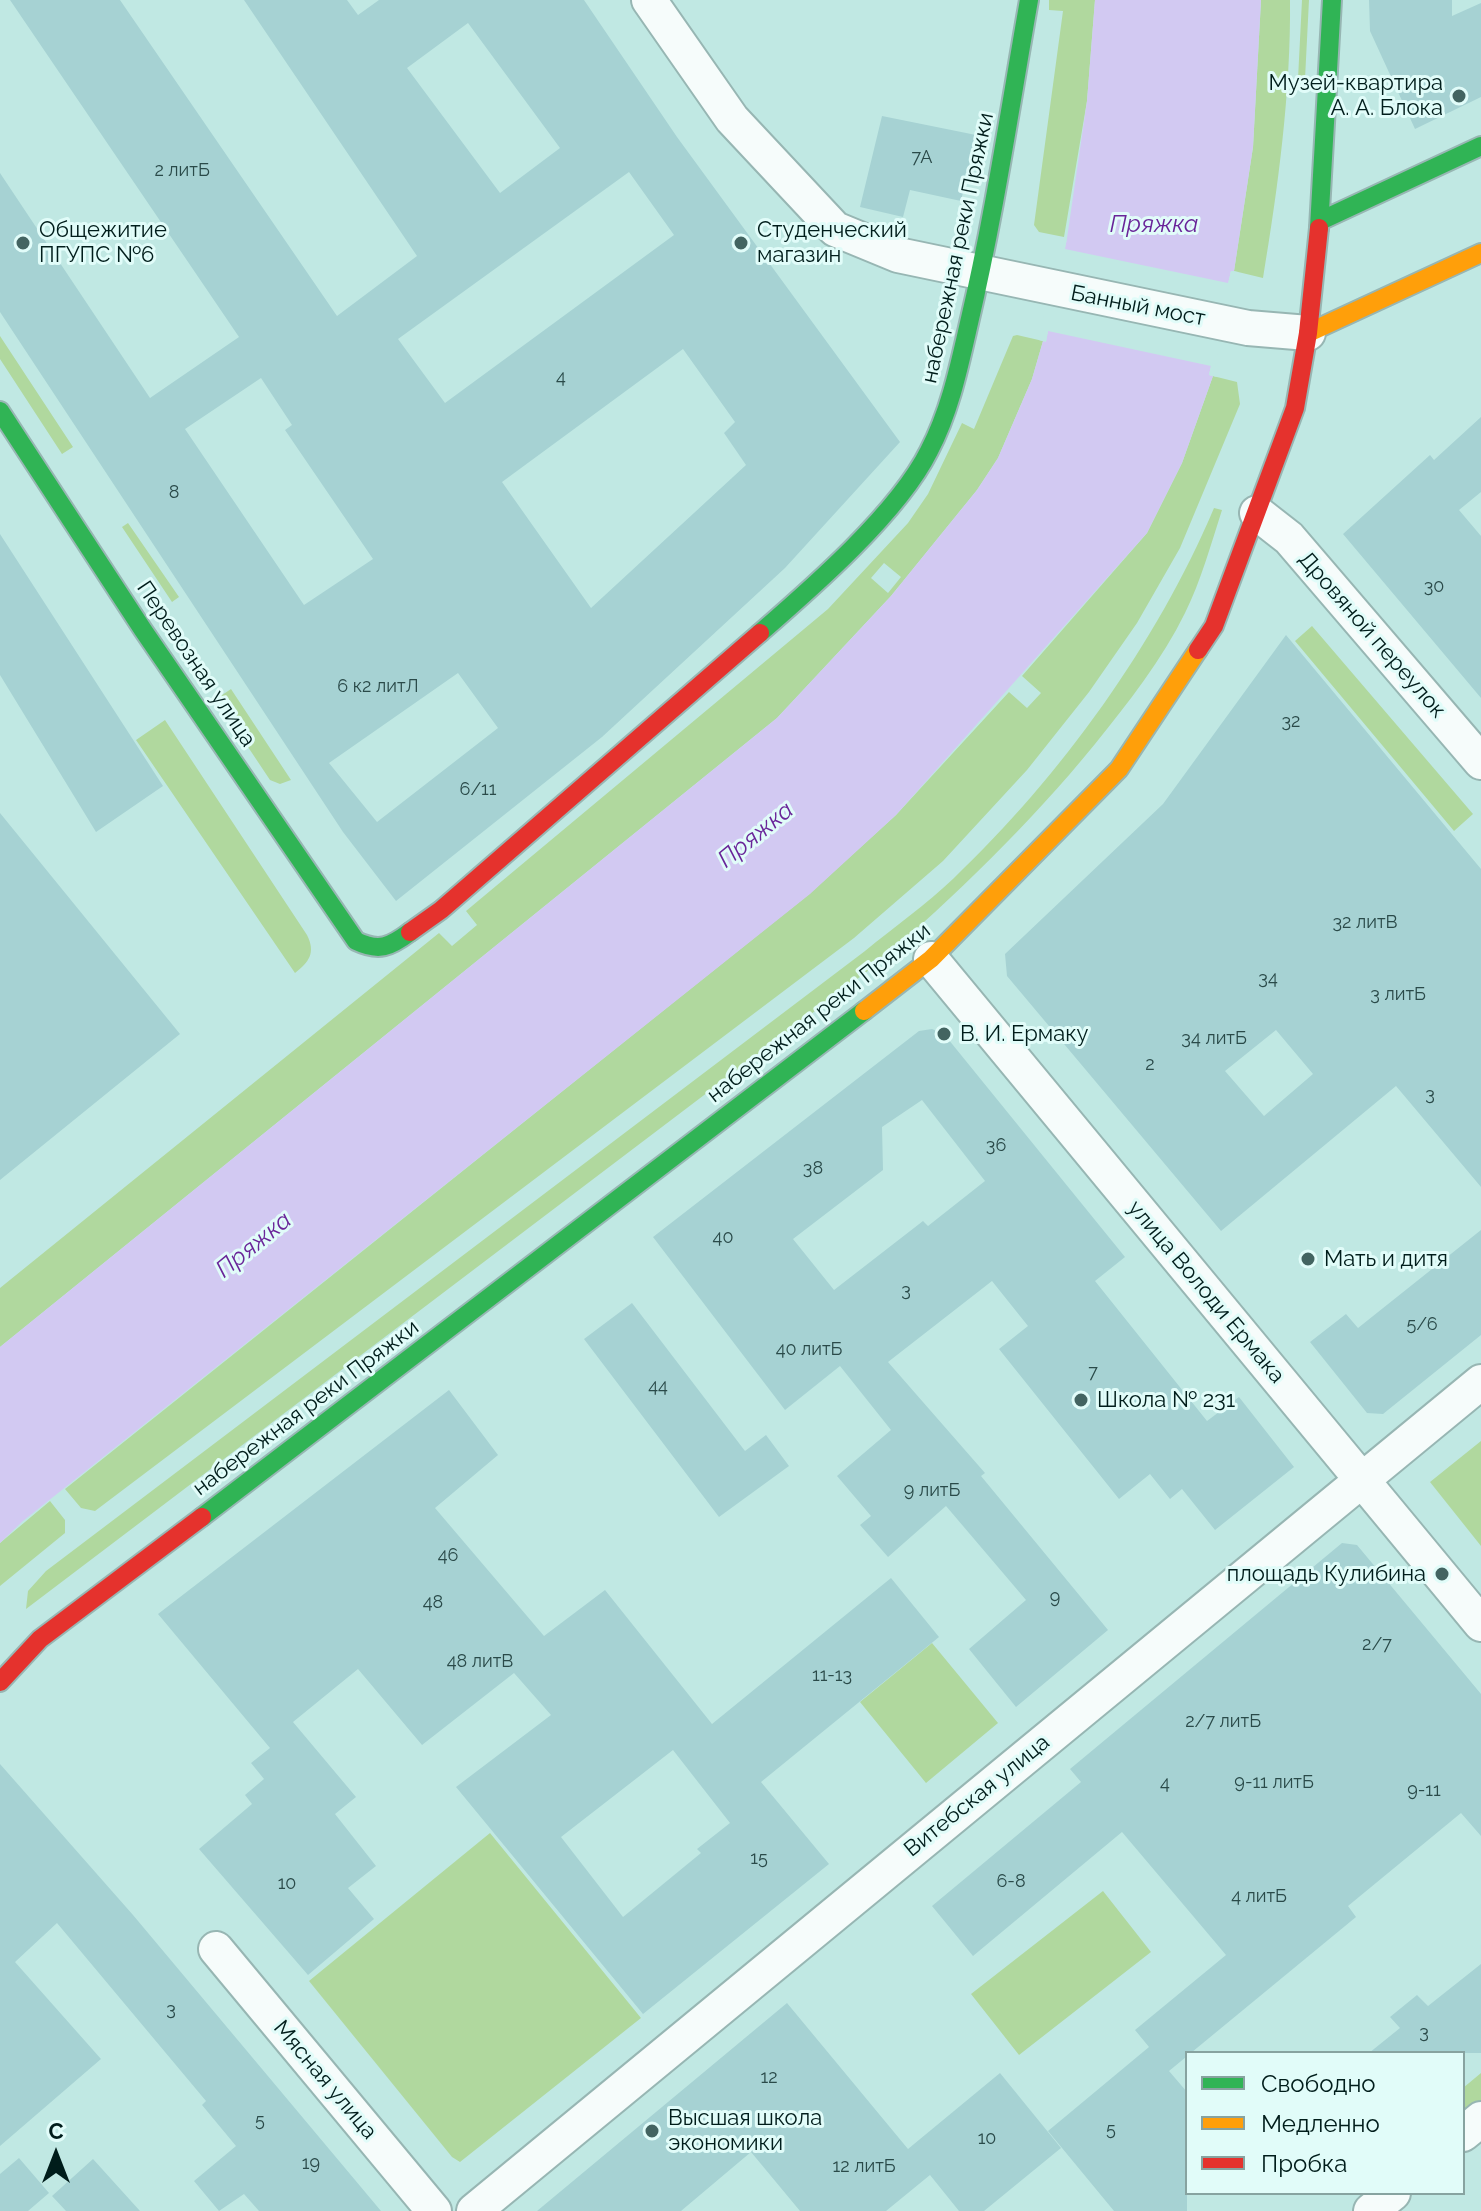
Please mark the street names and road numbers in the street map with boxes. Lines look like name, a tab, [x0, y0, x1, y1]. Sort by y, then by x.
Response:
street label: набережная реки Пряжки	[916, 110, 1000, 386]
street label: Банный мост	[1068, 280, 1208, 332]
street label: Дровяной переулок	[1293, 547, 1451, 723]
street label: Перевозная улица	[131, 576, 261, 752]
street label: набережная реки Пряжки	[702, 918, 936, 1108]
street label: улица Володи Ермака	[1122, 1195, 1290, 1389]
street label: набережная реки Пряжки	[188, 1314, 424, 1502]
street label: Витебская улица	[899, 1729, 1055, 1863]
street label: Мясная улица	[268, 2015, 382, 2145]

